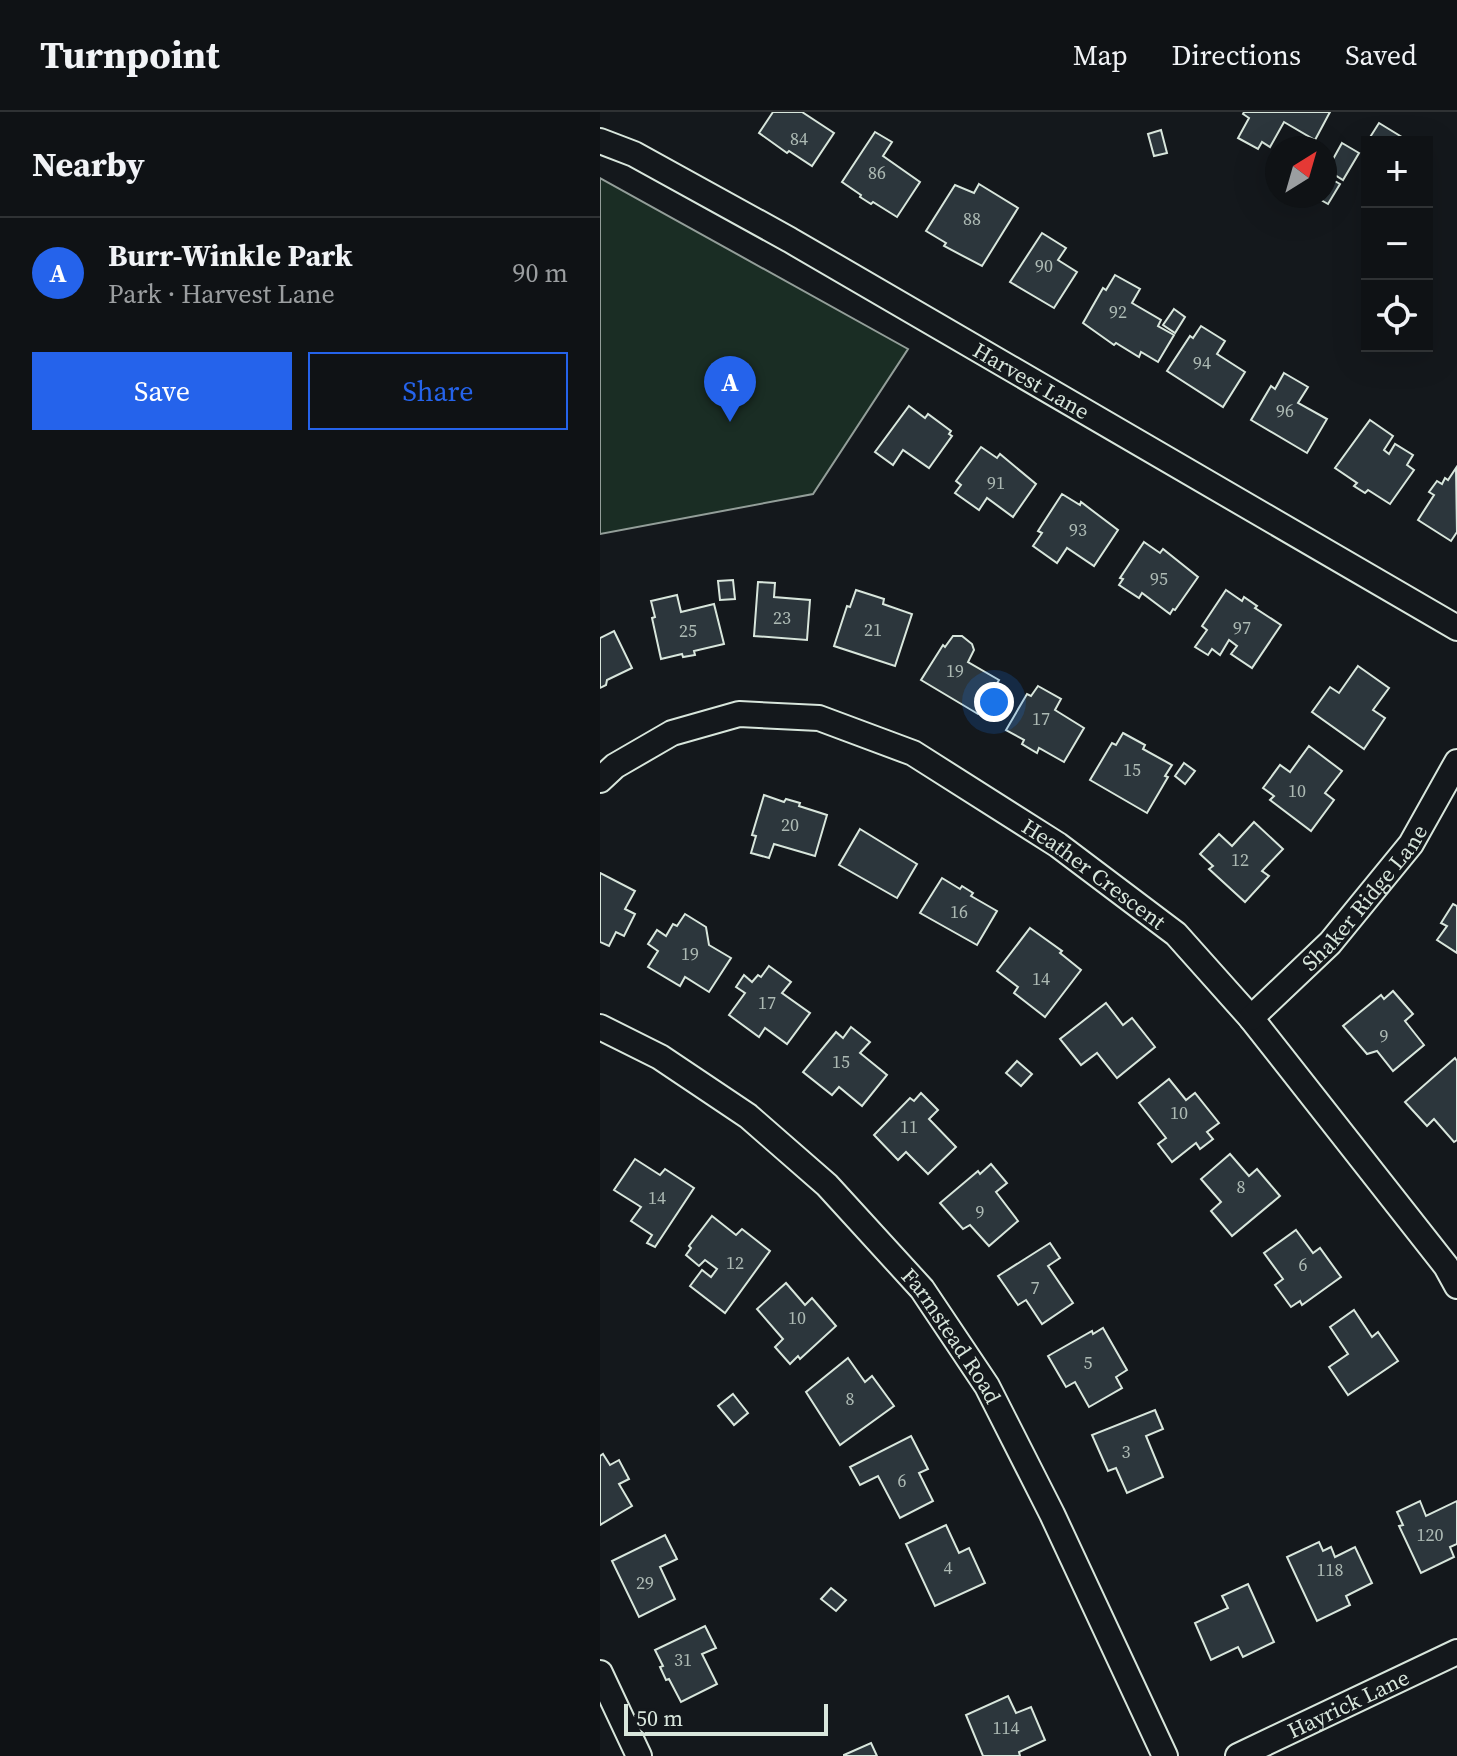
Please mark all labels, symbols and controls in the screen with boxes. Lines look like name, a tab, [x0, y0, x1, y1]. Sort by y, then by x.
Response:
text: Turnpoint	[40, 29, 220, 81]
text: Map	[1073, 36, 1128, 74]
text: Directions	[1172, 36, 1301, 74]
text: Saved	[1345, 36, 1417, 74]
house number: 84	[790, 126, 808, 151]
north arrow	[1265, 136, 1337, 208]
map controls	[1361, 136, 1433, 352]
button: +	[1361, 136, 1433, 208]
text: Nearby	[32, 141, 145, 187]
house number: 86	[868, 160, 886, 185]
house number: 88	[963, 206, 981, 231]
button: −	[1361, 208, 1433, 280]
text: Burr-Winkle Park	[108, 235, 353, 276]
house number: 90	[1035, 253, 1053, 278]
text: A	[49, 255, 67, 291]
text: 90 m	[513, 255, 568, 291]
text: Park · Harvest Lane	[108, 276, 335, 312]
button: locate	[1361, 280, 1433, 352]
house number: 92	[1109, 299, 1127, 324]
street label: Harvest Lane	[968, 335, 1095, 426]
house number: 94	[1193, 350, 1211, 375]
button: Save	[32, 352, 292, 430]
button: Share	[308, 352, 568, 430]
pin: A	[704, 356, 756, 422]
house number: 96	[1276, 398, 1294, 423]
house number: 91	[987, 470, 1005, 495]
house number: 93	[1069, 517, 1087, 542]
house number: 95	[1150, 566, 1168, 591]
house number: 23	[773, 605, 791, 630]
house number: 97	[1233, 615, 1251, 640]
house number: 21	[864, 617, 882, 642]
house number: 25	[679, 618, 697, 643]
house number: 19	[946, 658, 964, 683]
your location	[974, 682, 1014, 722]
house number: 17	[1032, 706, 1050, 731]
house number: 15	[1123, 757, 1141, 782]
house number: 10	[1288, 778, 1306, 803]
street label: Heather Crescent	[1016, 811, 1173, 937]
house number: 20	[781, 812, 799, 837]
street label: Shaker Ridge Lane	[1295, 819, 1434, 977]
house number: 12	[1231, 847, 1249, 872]
house number: 16	[950, 899, 968, 924]
house number: 19	[681, 941, 699, 966]
house number: 14	[1032, 966, 1050, 991]
house number: 17	[758, 990, 776, 1015]
house number: 9	[1380, 1023, 1389, 1048]
house number: 15	[832, 1049, 850, 1074]
house number: 10	[1170, 1100, 1188, 1125]
house number: 11	[900, 1114, 918, 1139]
house number: 8	[1237, 1174, 1246, 1199]
house number: 14	[648, 1185, 666, 1210]
house number: 9	[976, 1199, 985, 1224]
house number: 12	[726, 1250, 744, 1275]
house number: 6	[1299, 1252, 1308, 1277]
street label: Farmstead Road	[895, 1261, 1009, 1409]
house number: 7	[1031, 1275, 1040, 1300]
house number: 10	[788, 1305, 806, 1330]
house number: 5	[1084, 1350, 1093, 1375]
house number: 8	[846, 1386, 855, 1411]
house number: 3	[1122, 1439, 1131, 1464]
house number: 6	[898, 1468, 907, 1493]
house number: 120	[1417, 1522, 1444, 1547]
house number: 4	[944, 1555, 953, 1580]
house number: 118	[1317, 1557, 1344, 1582]
house number: 29	[636, 1570, 654, 1595]
house number: 31	[674, 1647, 692, 1672]
street label: Hayrick Lane	[1282, 1662, 1414, 1745]
scale bar	[624, 1700, 828, 1736]
text: 50 m	[636, 1703, 683, 1733]
house number: 114	[993, 1715, 1020, 1740]

